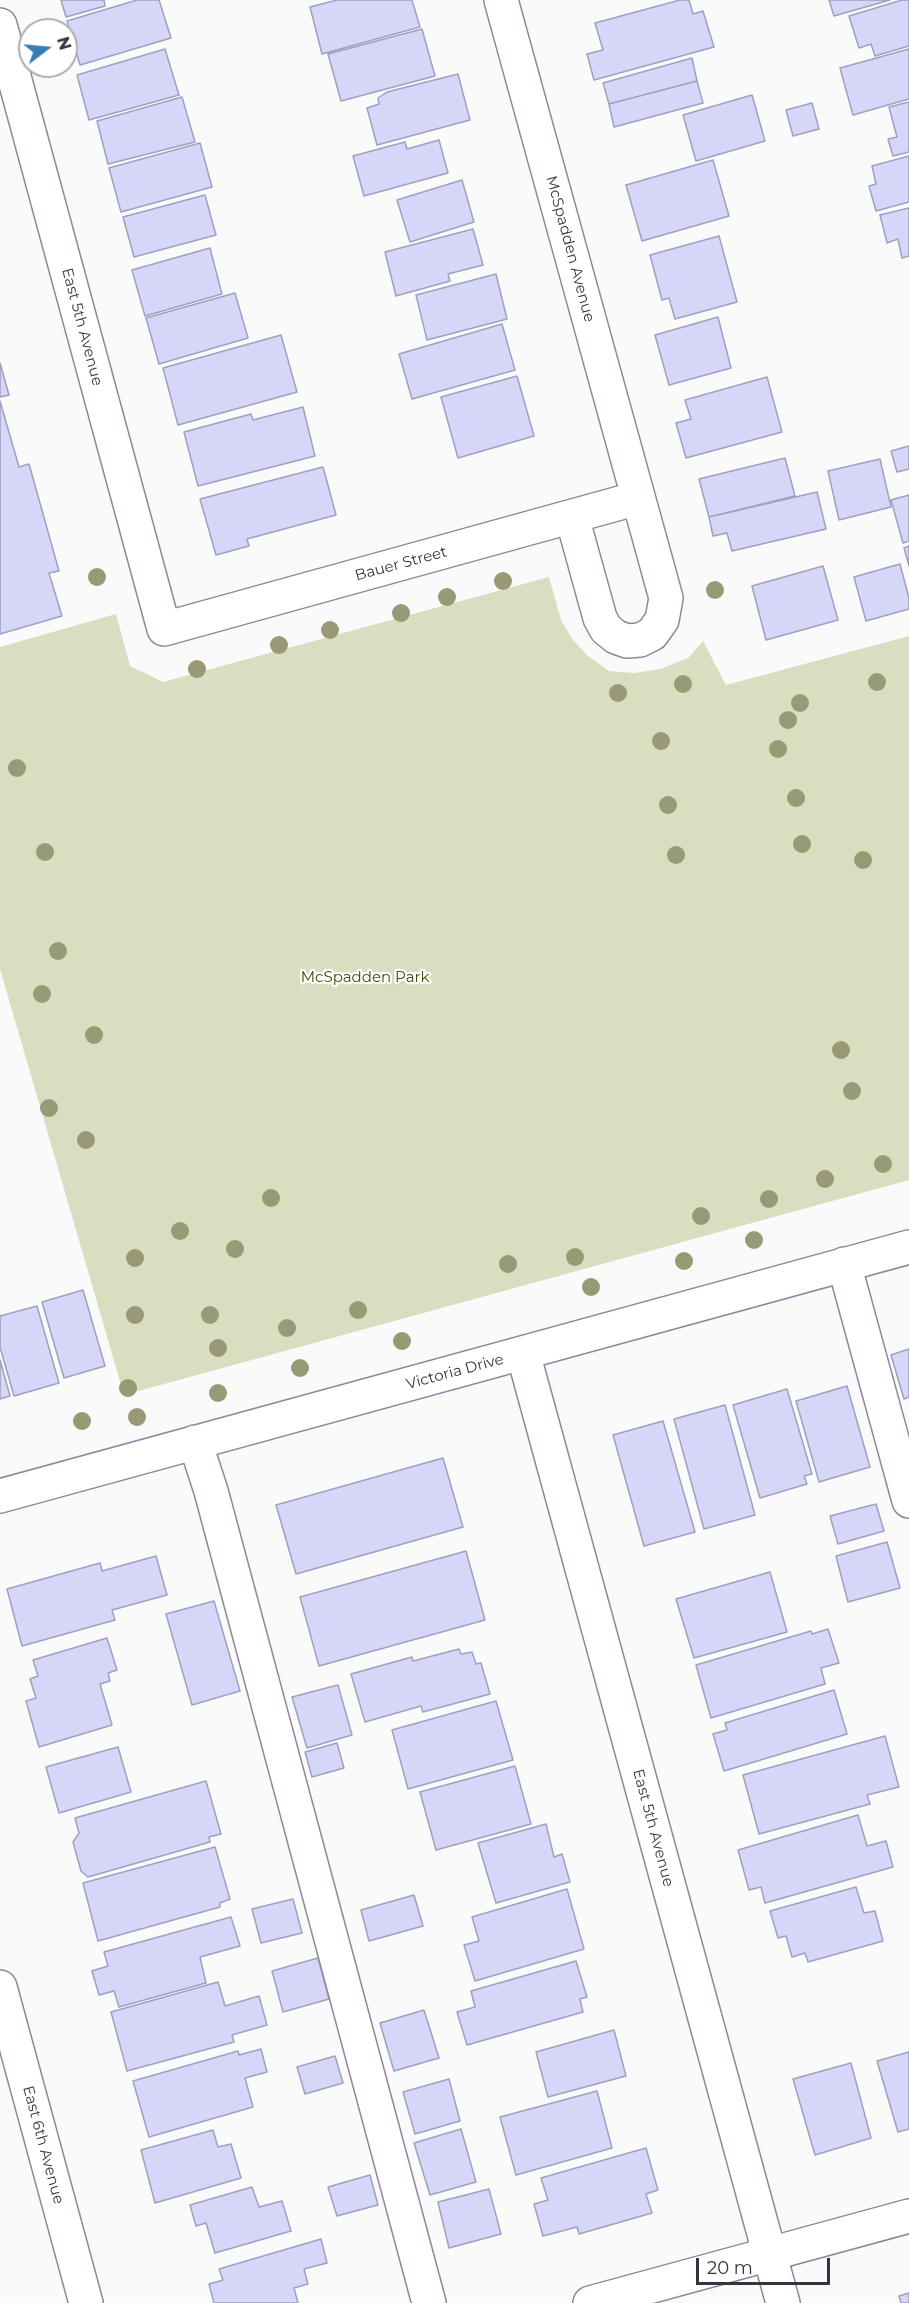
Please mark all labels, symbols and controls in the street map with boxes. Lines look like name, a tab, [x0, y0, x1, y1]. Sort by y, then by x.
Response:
north arrow	[18, 18, 78, 78]
text: N	[53, 35, 75, 52]
street label: McSpadden Avenue	[542, 174, 598, 324]
street label: East 5th Avenue	[58, 266, 106, 388]
street label: Bauer Street	[353, 543, 449, 585]
park label: McSpadden Park	[301, 969, 429, 987]
street label: Victoria Drive	[404, 1350, 506, 1394]
street label: East 5th Avenue	[629, 1767, 677, 1889]
street label: East 6th Avenue	[19, 2084, 67, 2206]
scale bar	[699, 2246, 832, 2284]
text: 20 m	[707, 2257, 753, 2279]

